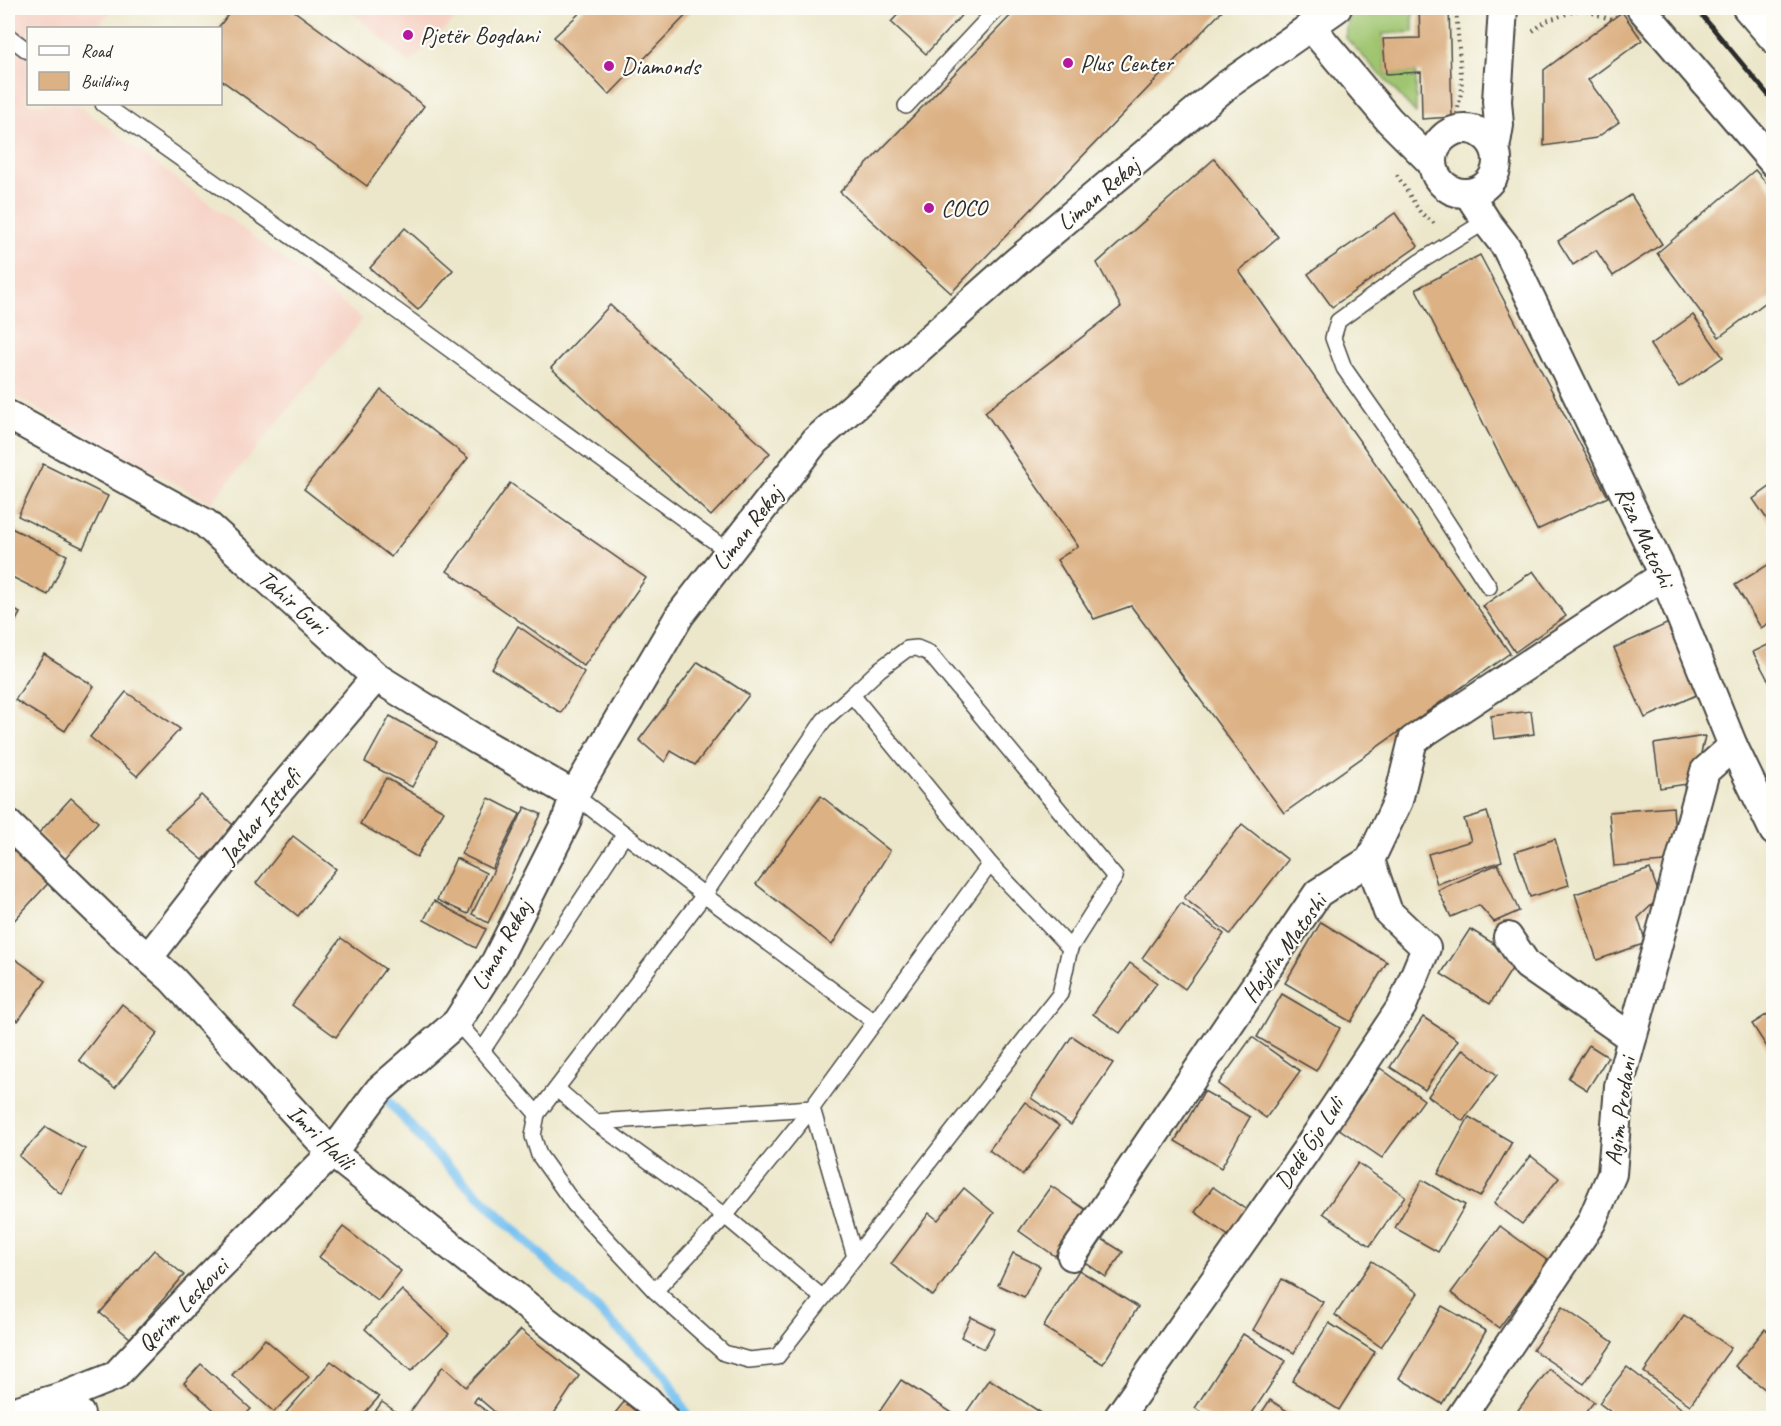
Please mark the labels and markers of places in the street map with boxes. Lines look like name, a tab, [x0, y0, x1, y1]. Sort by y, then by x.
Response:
place label: Pjetër Bogdani	[420, 20, 542, 50]
marker: Pjetër Bogdani	[401, 28, 415, 42]
place label: Plus Center	[1080, 48, 1175, 78]
place label: Diamonds	[621, 51, 702, 81]
marker: Plus Center	[1061, 56, 1075, 70]
marker: Diamonds	[602, 59, 616, 73]
place label: COCO	[941, 193, 989, 223]
marker: COCO	[922, 201, 936, 215]

